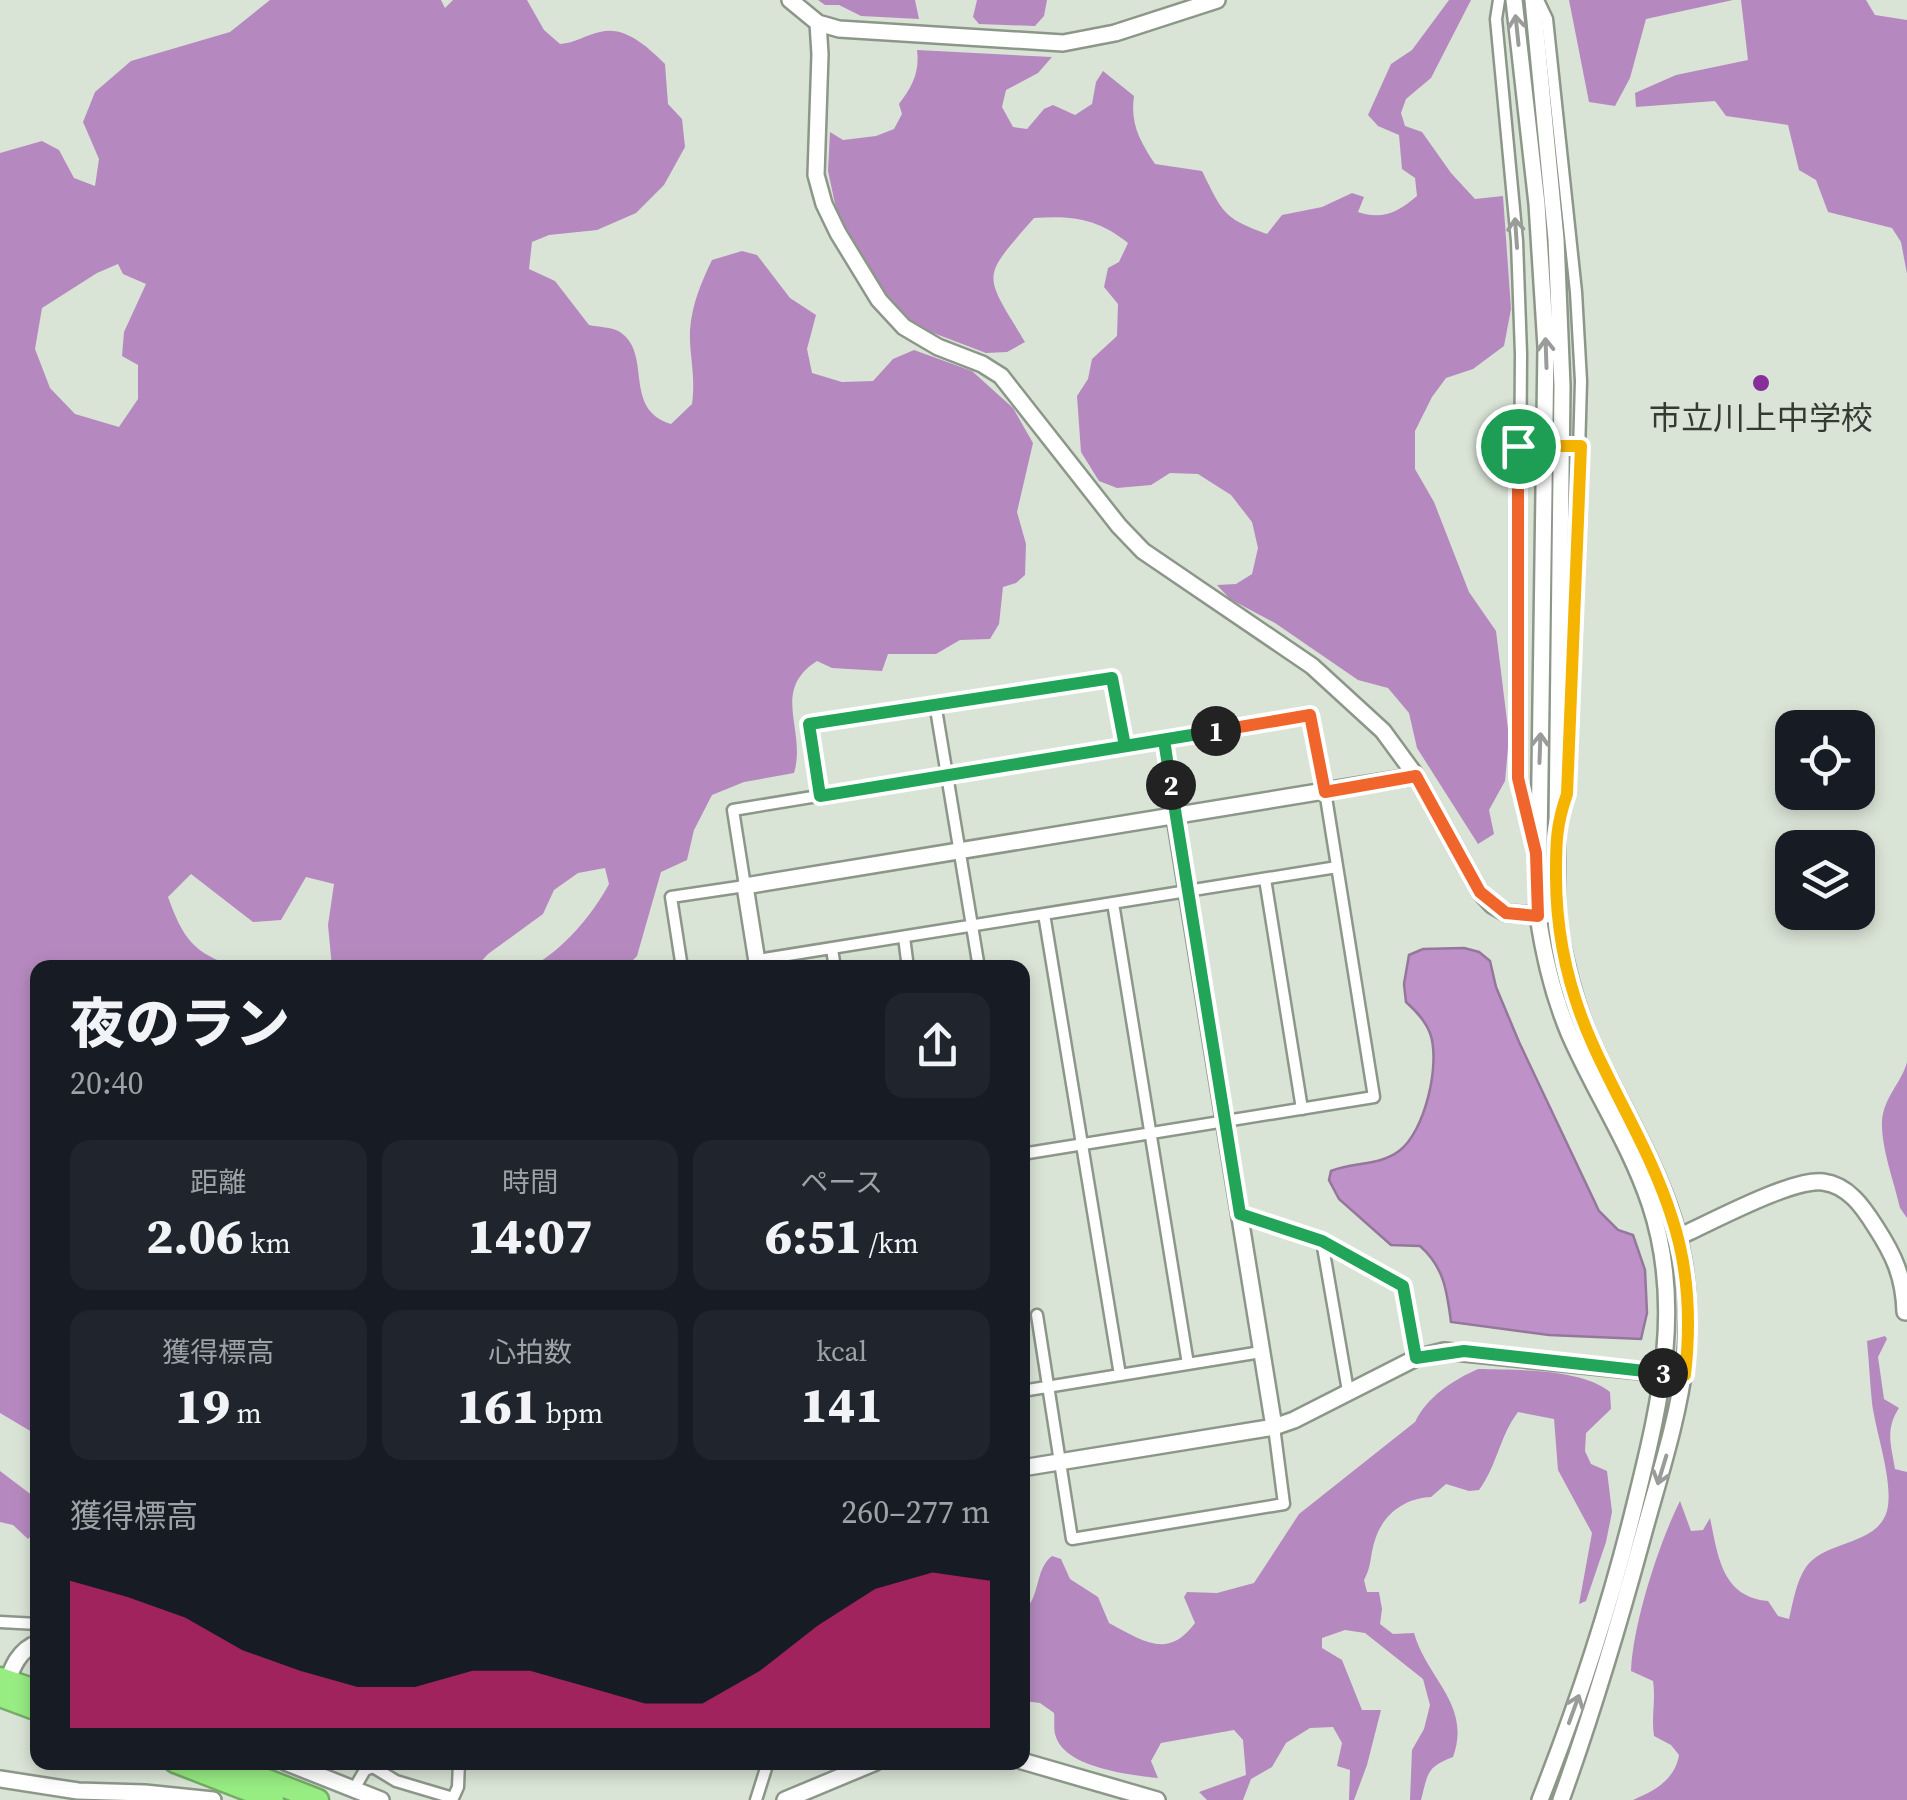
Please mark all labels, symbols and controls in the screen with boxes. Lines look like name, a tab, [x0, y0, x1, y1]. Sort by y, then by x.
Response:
one-way arrow	[1507, 14, 1526, 46]
one-way arrow	[1506, 217, 1525, 249]
one-way arrow	[1537, 338, 1556, 370]
marker: 市立川上中学校	[1750, 372, 1772, 394]
place label: 市立川上中学校	[1649, 396, 1873, 440]
pin	[1476, 404, 1561, 489]
icon: arrive	[1491, 419, 1546, 474]
pin: 1	[1191, 706, 1241, 756]
map controls	[1775, 710, 1875, 930]
button: locate	[1775, 710, 1875, 810]
text: 1	[1208, 712, 1224, 750]
one-way arrow	[1531, 733, 1550, 765]
pin: 2	[1146, 760, 1196, 810]
text: 2	[1163, 766, 1179, 804]
button: layers	[1775, 830, 1875, 930]
text: 夜のラン	[70, 986, 290, 1061]
button: share	[885, 993, 990, 1098]
text: 20:40	[70, 1061, 144, 1105]
text: 距離	[190, 1163, 246, 1201]
text: 時間	[502, 1163, 558, 1201]
text: ペース	[800, 1163, 883, 1201]
text: 2.06	[146, 1201, 244, 1270]
text: 14:07	[467, 1201, 593, 1270]
text: 6:51	[765, 1201, 862, 1270]
text: km	[244, 1224, 291, 1262]
text: /km	[862, 1224, 919, 1262]
text: kcal	[816, 1332, 867, 1370]
text: 獲得標高	[162, 1333, 274, 1371]
text: 心拍数	[488, 1333, 572, 1371]
pin: 3	[1638, 1348, 1688, 1398]
text: 3	[1655, 1354, 1671, 1392]
text: 141	[800, 1370, 883, 1439]
text: 19	[175, 1371, 230, 1440]
text: 161	[457, 1371, 539, 1440]
text: m	[230, 1394, 262, 1432]
text: bpm	[539, 1394, 603, 1432]
one-way arrow	[1652, 1454, 1670, 1485]
text: 260–277 m	[841, 1490, 990, 1534]
text: 獲得標高	[70, 1494, 198, 1538]
one-way arrow	[1566, 1694, 1584, 1725]

